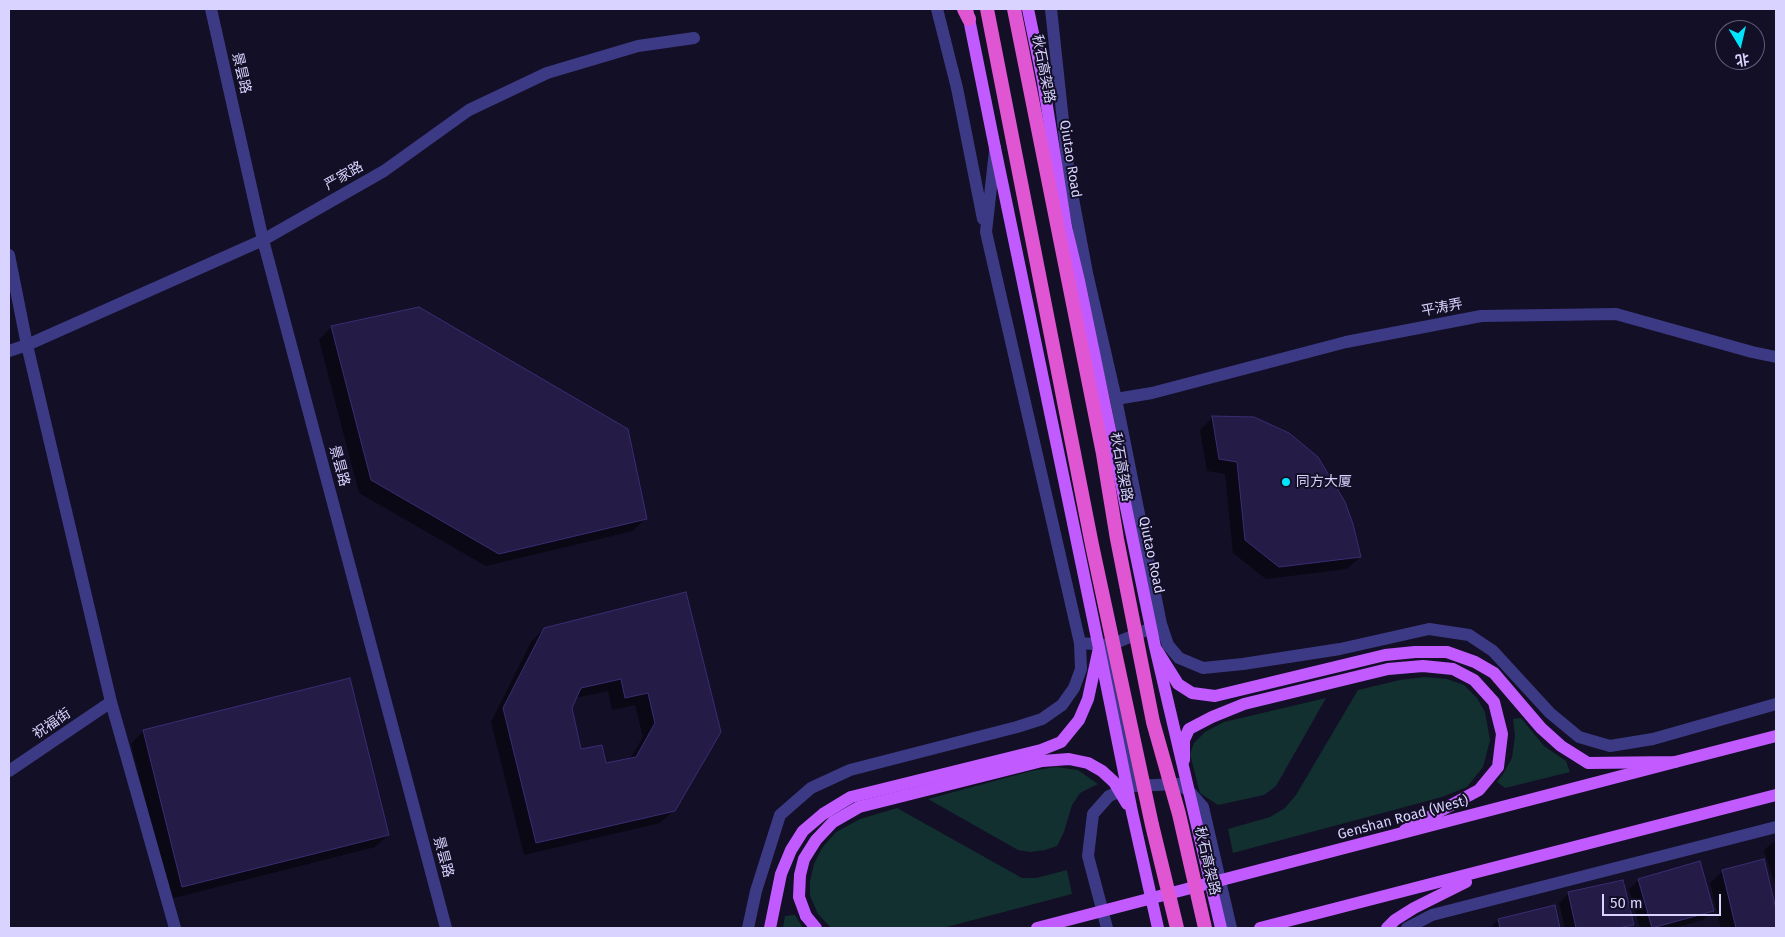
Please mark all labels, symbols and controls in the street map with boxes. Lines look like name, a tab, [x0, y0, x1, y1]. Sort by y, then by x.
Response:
north arrow	[1715, 20, 1765, 70]
street label: 秋石高架路	[1028, 33, 1058, 105]
text: 北	[1734, 50, 1751, 69]
street label: 景昙路	[228, 51, 254, 95]
street label: Qiutao Road	[1056, 119, 1084, 199]
street label: 严家路	[322, 158, 366, 194]
street label: 平涛弄	[1420, 296, 1464, 320]
street label: 秋石高架路	[1107, 431, 1135, 503]
street label: 景昙路	[325, 444, 353, 488]
place label: 同方大厦	[1296, 474, 1352, 490]
marker: 同方大厦	[1280, 476, 1292, 488]
street label: Qiutao Road	[1135, 515, 1167, 595]
street label: 祝福街	[30, 705, 74, 743]
street label: Genshan Road (West)	[1336, 792, 1470, 844]
street label: 秋石高架路	[1191, 825, 1223, 897]
street label: 景昙路	[429, 835, 457, 879]
scale bar	[1605, 884, 1724, 916]
text: 50 m	[1610, 894, 1643, 912]

